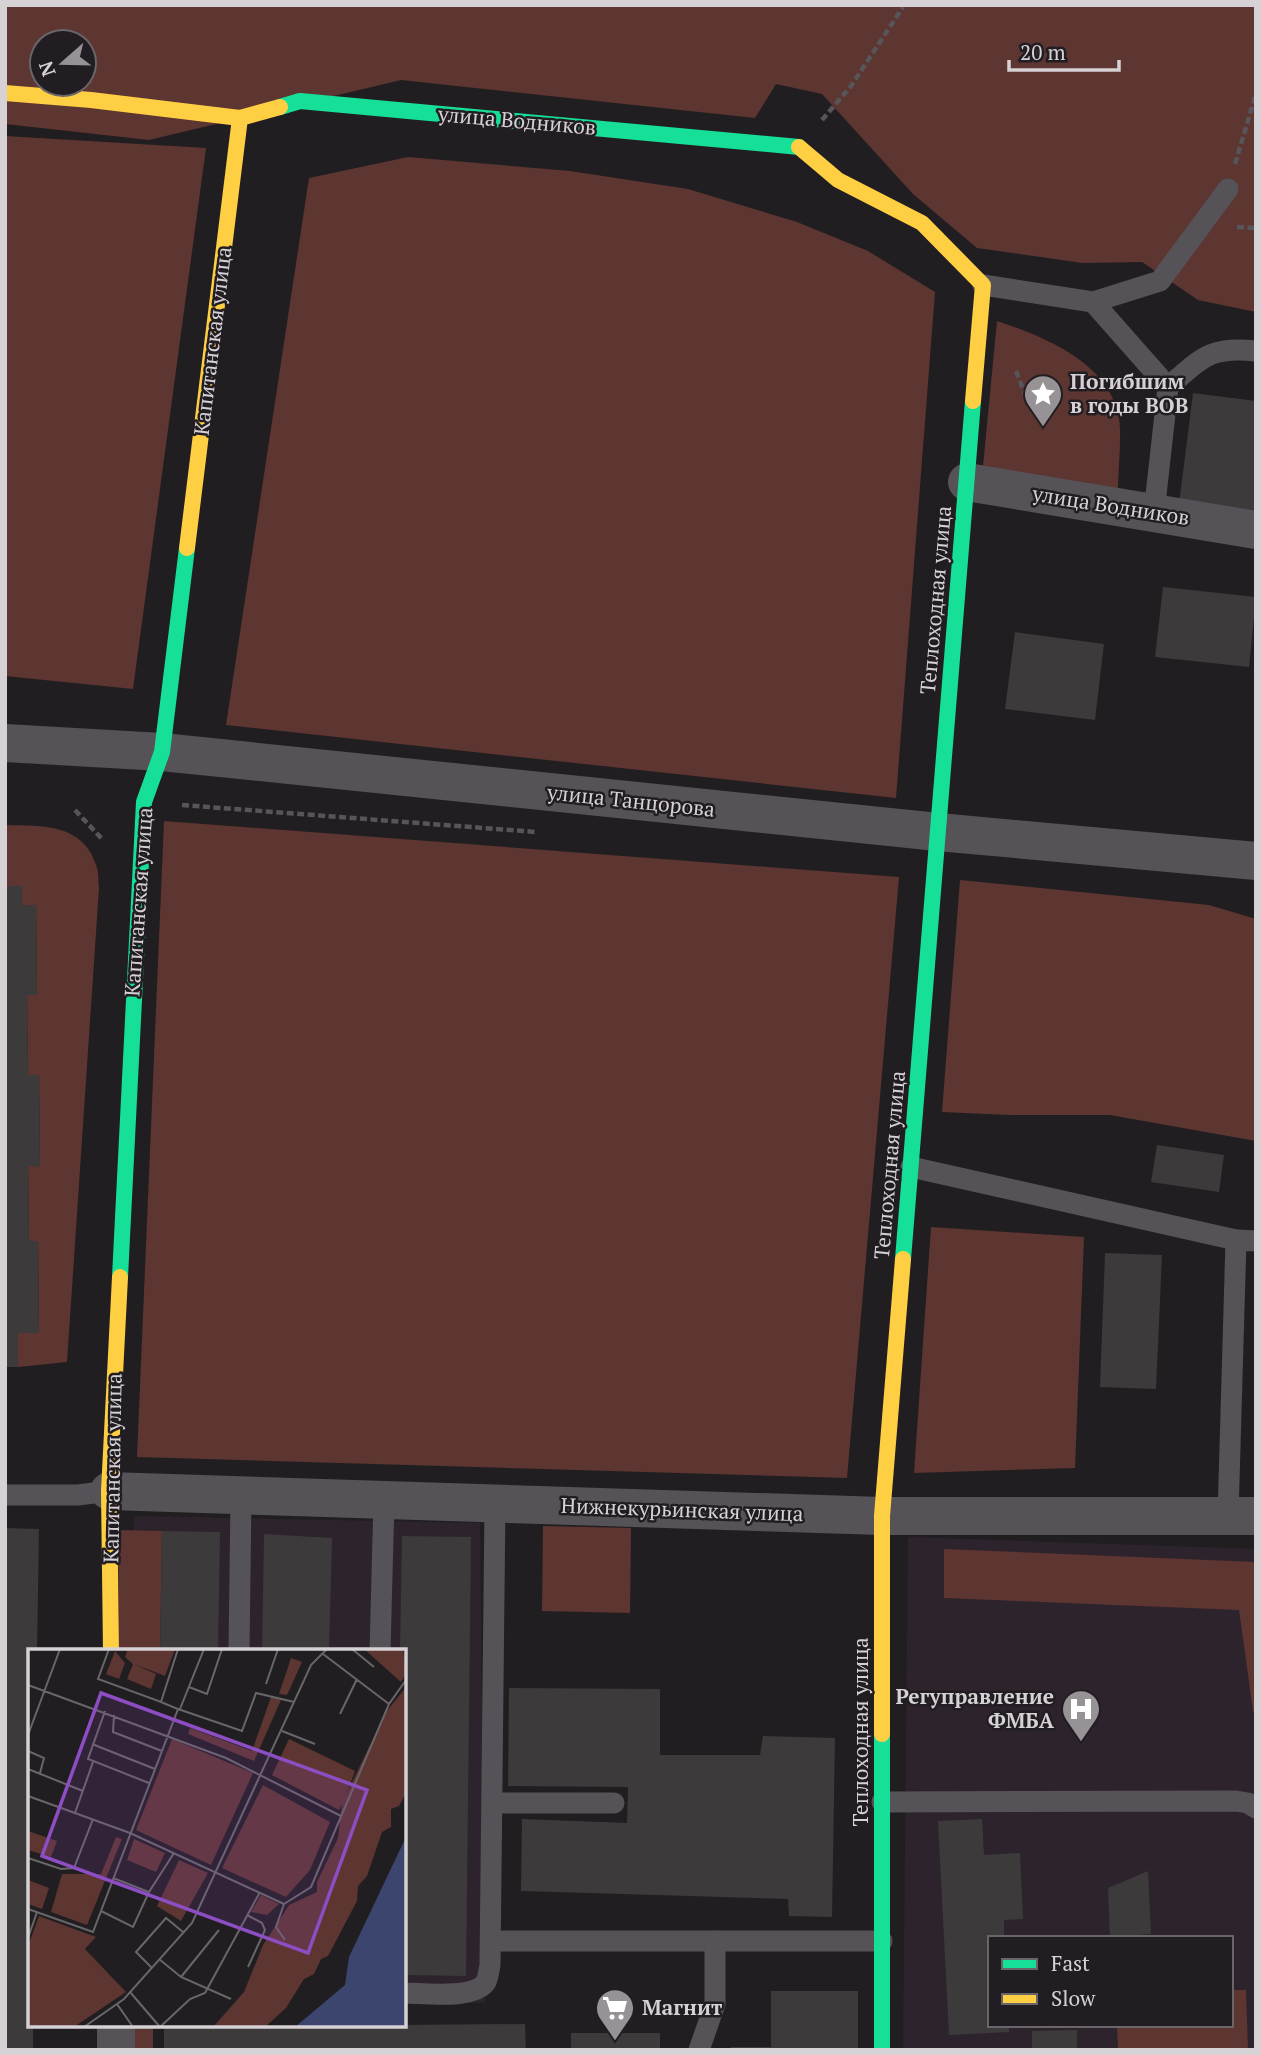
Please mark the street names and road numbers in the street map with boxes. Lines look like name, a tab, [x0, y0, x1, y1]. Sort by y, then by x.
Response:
street label: улица Водников	[436, 99, 597, 141]
street label: Капитанская улица	[187, 245, 238, 437]
street label: улица Водников	[1030, 479, 1192, 531]
street label: Теплоходная улица	[913, 504, 957, 695]
street label: улица Танцорова	[545, 777, 717, 823]
street label: Капитанская улица	[117, 806, 159, 997]
street label: Теплоходная улица	[867, 1069, 911, 1260]
street label: Капитанская улица	[96, 1373, 128, 1563]
street label: Нижнекурьинская улица	[560, 1491, 804, 1527]
street label: Теплоходная улица	[846, 1637, 874, 1827]

